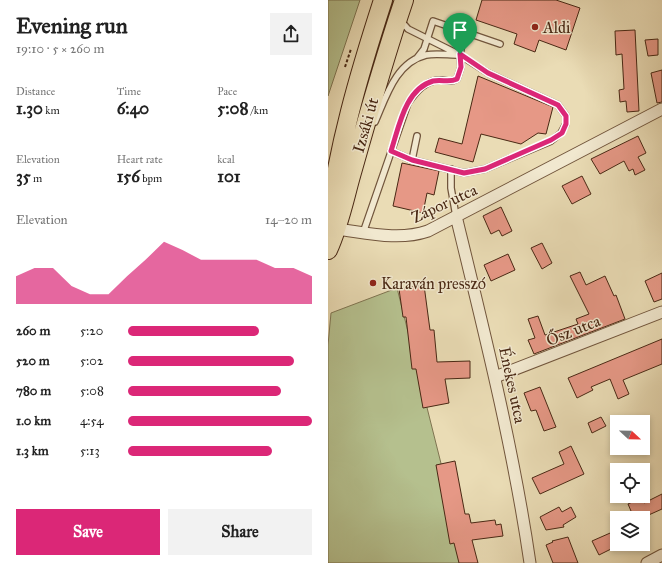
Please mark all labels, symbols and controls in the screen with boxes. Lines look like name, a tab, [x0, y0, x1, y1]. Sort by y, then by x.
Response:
text: Evening run	[16, 12, 128, 39]
button: share	[270, 13, 312, 55]
pin	[443, 13, 477, 54]
place label: Aldi	[542, 18, 571, 37]
icon: arrive	[449, 19, 471, 41]
marker: Aldi	[530, 22, 540, 32]
text: 19:10 · 5 × 260 m	[16, 41, 104, 57]
text: Distance	[16, 85, 55, 98]
text: Time	[117, 85, 141, 98]
text: Pace	[217, 85, 237, 98]
street label: Izsáki út	[349, 95, 382, 155]
text: 1.30	[16, 98, 43, 119]
text: 6:40	[117, 98, 149, 119]
text: 5:08	[217, 98, 248, 119]
text: km	[43, 104, 60, 117]
text: /km	[248, 104, 268, 117]
text: Elevation	[16, 153, 60, 166]
text: Heart rate	[117, 153, 163, 166]
text: kcal	[217, 153, 235, 166]
text: 35	[16, 166, 31, 187]
text: 156	[117, 166, 140, 187]
text: 101	[217, 166, 240, 187]
text: m	[31, 172, 42, 185]
text: bpm	[140, 172, 162, 185]
street label: Zápor utca	[408, 180, 480, 227]
text: Elevation	[16, 212, 68, 228]
text: 14–20 m	[265, 212, 312, 228]
place label: Karaván presszó	[381, 274, 486, 293]
marker: Karaván presszó	[368, 278, 378, 288]
street label: Ősz utca	[543, 309, 603, 350]
text: 260 m	[16, 323, 50, 339]
text: 5:20	[80, 323, 103, 339]
street label: Énekes utca	[495, 345, 532, 425]
text: 520 m	[16, 353, 50, 369]
text: 5:02	[80, 353, 103, 369]
text: 780 m	[16, 383, 51, 399]
text: 5:08	[80, 383, 104, 399]
text: 1.0 km	[16, 413, 51, 429]
text: 4:54	[80, 413, 103, 429]
north arrow	[610, 415, 650, 455]
map controls	[610, 415, 650, 551]
text: 1.3 km	[16, 443, 49, 459]
text: 5:13	[80, 443, 100, 459]
button: locate	[610, 463, 650, 503]
button: Save	[16, 509, 160, 555]
button: Share	[168, 509, 312, 555]
button: layers	[610, 511, 650, 551]

